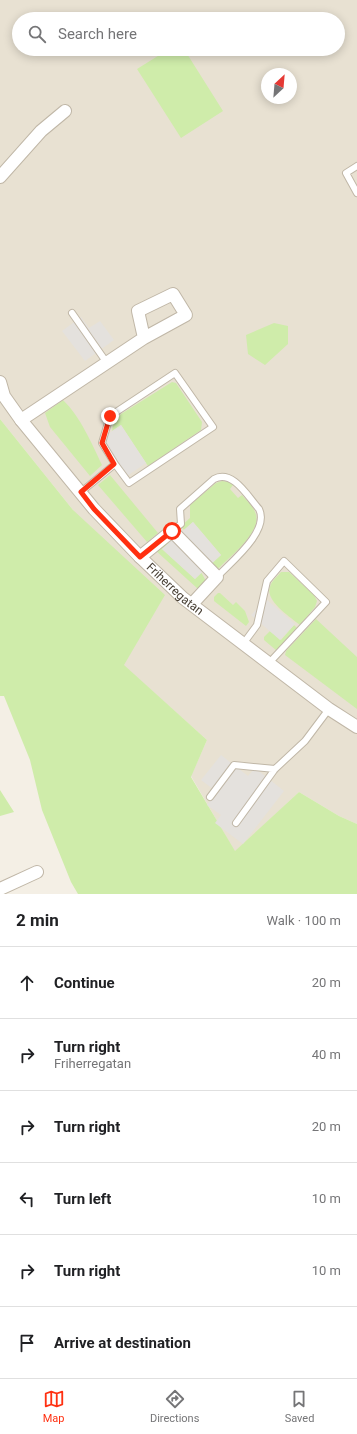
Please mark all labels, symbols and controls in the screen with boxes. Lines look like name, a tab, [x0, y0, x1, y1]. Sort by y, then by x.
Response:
search box	[12, 12, 345, 56]
icon: search	[26, 23, 48, 45]
text: Search here	[58, 25, 137, 43]
north arrow	[261, 68, 297, 104]
route end	[101, 407, 119, 425]
route start	[163, 522, 181, 540]
street label: Friherregatan	[144, 560, 206, 618]
text: 2 min	[16, 910, 59, 930]
text: Walk · 100 m	[266, 913, 341, 928]
icon: ahead	[16, 972, 38, 994]
text: Continue	[54, 974, 115, 992]
text: 20 m	[312, 975, 341, 990]
text: Turn right	[54, 1038, 120, 1056]
icon: right	[16, 1044, 38, 1066]
text: 40 m	[312, 1047, 341, 1062]
text: Friherregatan	[54, 1056, 131, 1071]
icon: right	[16, 1116, 38, 1138]
text: Turn right	[54, 1118, 120, 1136]
text: 20 m	[312, 1119, 341, 1134]
icon: left	[16, 1188, 38, 1210]
text: Turn left	[54, 1190, 111, 1208]
text: 10 m	[312, 1191, 341, 1206]
icon: right	[16, 1260, 38, 1282]
text: Turn right	[54, 1262, 120, 1280]
text: 10 m	[312, 1263, 341, 1278]
icon: arrive	[16, 1332, 38, 1354]
text: Arrive at destination	[54, 1334, 191, 1352]
tab: Map	[43, 1388, 65, 1425]
tab: Directions	[150, 1388, 199, 1425]
tab: Saved	[285, 1388, 314, 1425]

